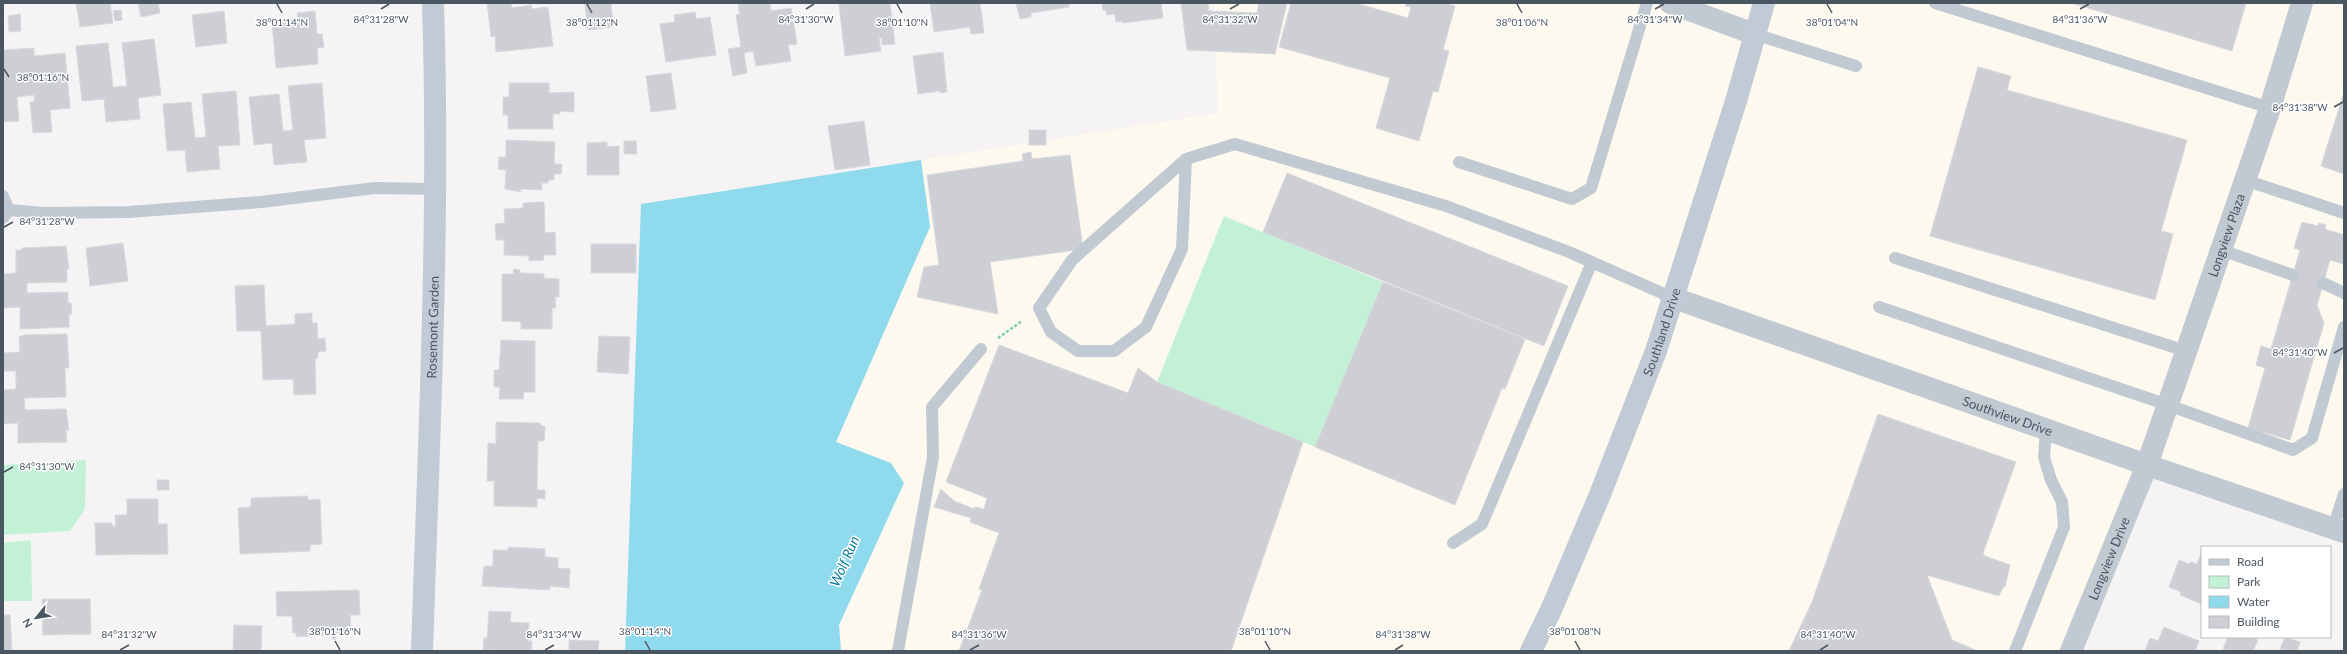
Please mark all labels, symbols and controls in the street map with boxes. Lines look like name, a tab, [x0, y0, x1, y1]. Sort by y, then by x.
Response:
text: 84°31'28"W	[353, 13, 409, 25]
text: 84°31'30"W	[778, 13, 834, 25]
text: 84°31'32"W	[1202, 13, 1258, 25]
text: 84°31'34"W	[1627, 13, 1683, 25]
text: 84°31'36"W	[2052, 13, 2108, 25]
text: 38°01'14"N	[256, 16, 308, 28]
text: 38°01'12"N	[566, 16, 618, 28]
text: 38°01'10"N	[876, 16, 928, 28]
text: 38°01'06"N	[1496, 16, 1548, 28]
text: 38°01'04"N	[1806, 16, 1858, 28]
text: 38°01'16"N	[17, 71, 69, 83]
text: 84°31'38"W	[2272, 101, 2328, 113]
street label: Longview Plaza	[2204, 191, 2248, 279]
text: 84°31'28"W	[19, 215, 75, 227]
street label: Rosemont Garden	[423, 276, 442, 379]
street label: Southland Drive	[1639, 286, 1684, 378]
text: 84°31'40"W	[2272, 346, 2328, 358]
street label: Southview Drive	[1960, 393, 2055, 439]
text: 84°31'30"W	[19, 460, 75, 472]
street label: Longview Drive	[2085, 514, 2133, 602]
water label: Wolf Run	[825, 533, 863, 589]
legend	[2201, 546, 2331, 638]
text: Road	[2237, 554, 2264, 569]
text: Park	[2237, 574, 2261, 589]
text: Water	[2237, 594, 2270, 609]
north arrow	[16, 598, 56, 638]
text: Building	[2237, 614, 2280, 629]
text: N	[19, 616, 35, 630]
text: 38°01'16"N	[309, 625, 361, 637]
text: 38°01'14"N	[619, 625, 671, 637]
text: 38°01'10"N	[1239, 625, 1291, 637]
text: 38°01'08"N	[1549, 625, 1601, 637]
text: 84°31'32"W	[101, 628, 157, 640]
text: 84°31'34"W	[526, 628, 582, 640]
text: 84°31'36"W	[951, 628, 1007, 640]
text: 84°31'38"W	[1375, 628, 1431, 640]
text: 84°31'40"W	[1800, 628, 1856, 640]

